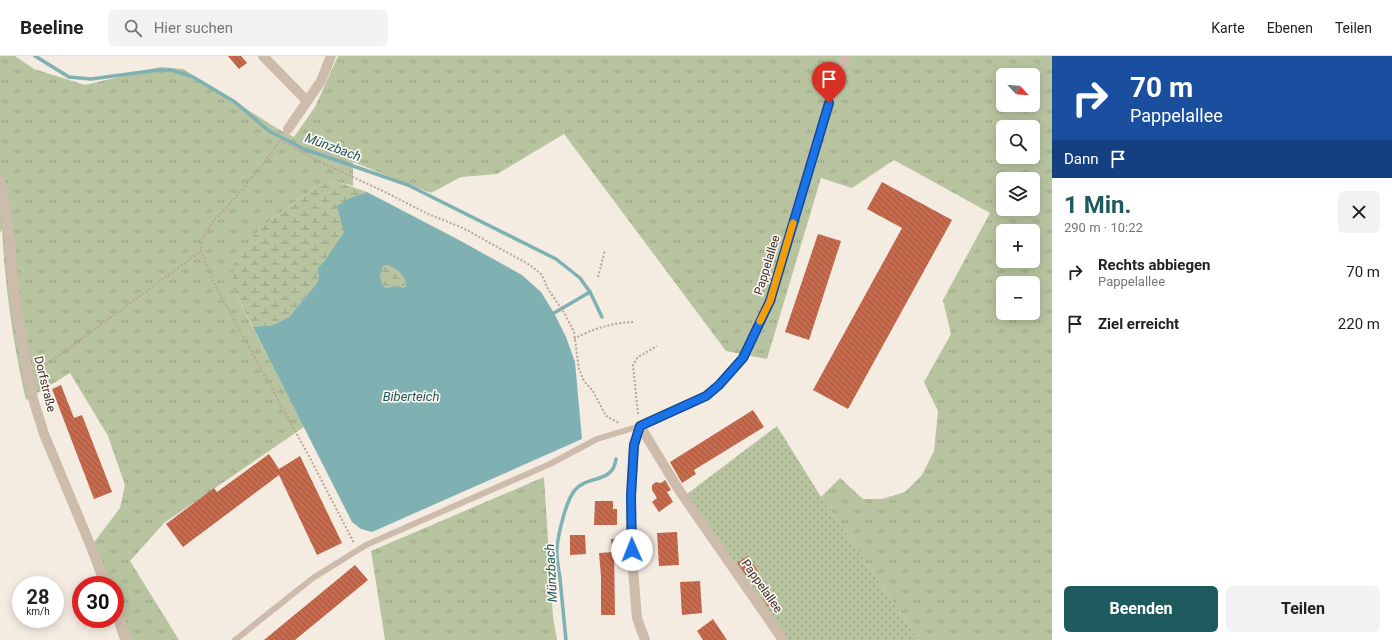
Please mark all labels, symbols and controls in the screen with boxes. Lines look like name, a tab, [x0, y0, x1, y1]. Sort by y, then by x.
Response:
search box	[108, 10, 388, 46]
text: Beeline	[20, 16, 84, 39]
icon: search	[122, 17, 144, 39]
text: Hier suchen	[154, 19, 233, 37]
text: Karte	[1211, 20, 1245, 36]
text: Ebenen	[1267, 20, 1313, 36]
text: Teilen	[1335, 20, 1372, 36]
pin	[812, 62, 846, 103]
icon: arrive	[818, 68, 840, 90]
north arrow	[996, 68, 1040, 112]
map controls	[996, 68, 1040, 320]
text: 70 m	[1130, 71, 1193, 104]
icon: right	[1064, 72, 1116, 124]
text: Pappelallee	[1130, 105, 1223, 126]
button: search	[996, 120, 1040, 164]
water label: Münzbach	[303, 130, 363, 164]
icon: arrive	[1107, 148, 1129, 170]
text: Dann	[1064, 150, 1099, 168]
button: layers	[996, 172, 1040, 216]
text: 1 Min.	[1064, 191, 1132, 219]
button: close	[1338, 191, 1380, 233]
text: 290 m · 10:22	[1064, 220, 1143, 235]
button: +	[996, 224, 1040, 268]
street label: Pappelallee	[751, 233, 783, 297]
text: Rechts abbiegen	[1098, 256, 1211, 274]
icon: right	[1064, 261, 1086, 283]
text: 70 m	[1346, 263, 1380, 281]
text: Pappelallee	[1098, 274, 1165, 289]
button: −	[996, 276, 1040, 320]
icon: arrive	[1064, 313, 1086, 335]
text: Ziel erreicht	[1098, 315, 1179, 333]
text: 220 m	[1338, 315, 1380, 333]
street label: Dorfstraße	[31, 355, 59, 413]
water label: Biberteich	[383, 389, 439, 404]
position arrow	[611, 529, 653, 571]
water label: Münzbach	[542, 543, 560, 603]
street label: Pappelallee	[739, 557, 785, 615]
speed limit sign: 30	[72, 576, 124, 628]
text: 28	[27, 585, 49, 609]
button: Beenden	[1064, 586, 1218, 632]
button: Teilen	[1226, 586, 1380, 632]
text: km/h	[26, 606, 50, 617]

